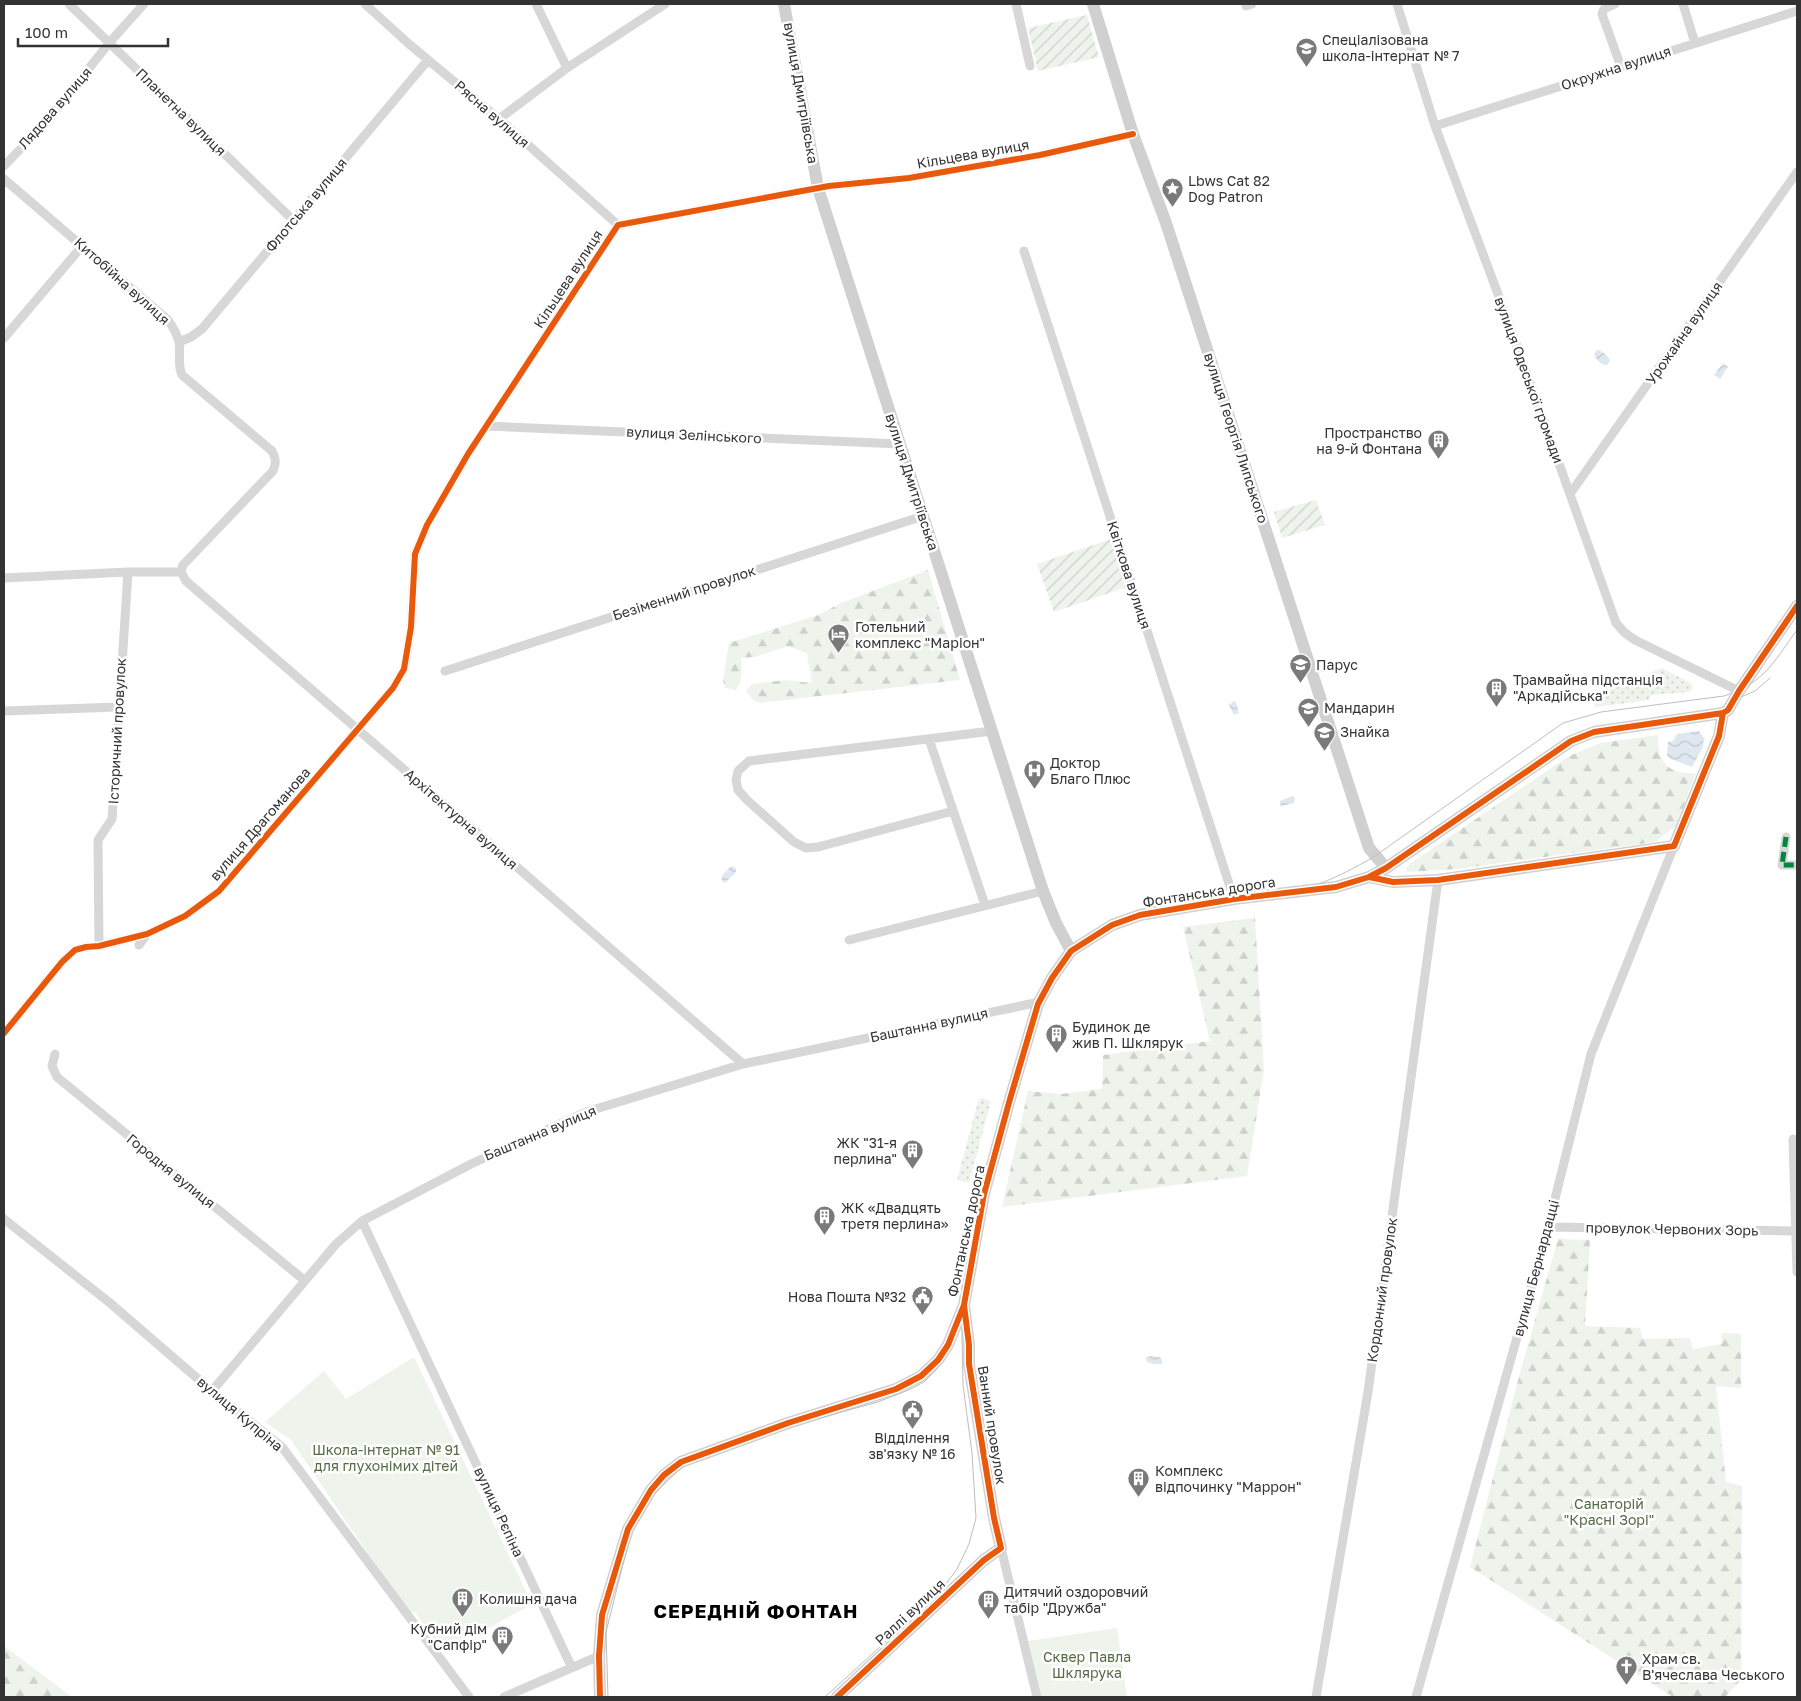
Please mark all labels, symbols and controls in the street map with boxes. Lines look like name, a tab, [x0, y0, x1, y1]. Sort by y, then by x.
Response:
scale bar	[18, 15, 168, 47]
street label: вулиця Дмитріївська	[781, 21, 822, 165]
text: 100 m	[25, 23, 68, 41]
place label: Спеціалізована школа-інтернат № 7	[1322, 31, 1459, 64]
school or university icon: Спеціалізована школа-інтернат № 7	[1294, 36, 1318, 67]
street label: Окружна вулиця	[1559, 42, 1673, 93]
street label: Лядова вулиця	[14, 63, 95, 152]
street label: Планетна вулиця	[133, 64, 230, 159]
street label: Рясна вулиця	[451, 77, 533, 151]
street label: Кільцева вулиця	[915, 135, 1030, 172]
street label: Флотська вулиця	[261, 154, 350, 255]
place label: Lbws Cat 82 Dog Patron	[1188, 172, 1270, 205]
place icon: Lbws Cat 82 Dog Patron	[1160, 177, 1184, 208]
street label: Кільцева вулиця	[529, 226, 606, 331]
street label: Китобійна вулиця	[71, 233, 174, 328]
street label: Урожайна вулиця	[1642, 278, 1725, 387]
street label: вулиця Одеської громади	[1491, 294, 1567, 465]
street label: вулиця Георгія Липського	[1201, 351, 1272, 525]
street label: вулиця Дмитріївська	[882, 411, 943, 552]
street label: вулиця Зелінського	[626, 422, 762, 447]
place label: Пространство на 9-й Фонтана	[1316, 424, 1422, 457]
building icon: Пространство на 9-й Фонтана	[1426, 429, 1450, 460]
street label: Квіткова вулиця	[1104, 519, 1155, 631]
street label: Безіменний провулок	[610, 561, 758, 624]
place label: Готельний комплекс "Маріон"	[855, 618, 985, 651]
hotel icon: Готельний комплекс "Маріон"	[827, 623, 851, 654]
school or university icon: Парус	[1288, 653, 1312, 684]
place label: Парус	[1316, 656, 1358, 673]
street label: Історичний провулок	[104, 657, 129, 805]
place label: Трамвайна підстанція "Аркадійська"	[1513, 671, 1663, 704]
building icon: Трамвайна підстанція "Аркадійська"	[1485, 676, 1509, 707]
school or university icon: Мандарин	[1296, 696, 1320, 727]
place label: Мандарин	[1324, 699, 1395, 716]
school or university icon: Знайка	[1312, 720, 1336, 751]
place label: Знайка	[1340, 723, 1390, 740]
place label: Доктор Благо Плюс	[1050, 754, 1131, 787]
hospital icon: Доктор Благо Плюс	[1022, 759, 1046, 790]
street label: вулиця Драгоманова	[206, 764, 313, 884]
street label: Архітектурна вулиця	[401, 765, 521, 872]
street label: Фонтанська дорога	[1141, 873, 1277, 910]
street label: Баштанна вулиця	[868, 1004, 989, 1045]
place label: Будинок де жив П. Шклярук	[1072, 1018, 1184, 1051]
building icon: Будинок де жив П. Шклярук	[1044, 1023, 1068, 1054]
street label: Баштанна вулиця	[481, 1101, 598, 1164]
street label: Городня вулиця	[124, 1130, 219, 1211]
place label: ЖК "31-я перлина"	[834, 1134, 897, 1167]
building icon: ЖК "31-я перлина"	[901, 1139, 925, 1170]
street label: Фонтанська дорога	[943, 1163, 988, 1298]
street label: вулиця Бернардацці	[1509, 1198, 1562, 1338]
place label: ЖК «Двадцять третя перлина»	[841, 1199, 949, 1232]
building icon: ЖК «Двадцять третя перлина»	[813, 1204, 837, 1235]
street label: Кордонний провулок	[1363, 1216, 1400, 1363]
street label: провулок Червоних Зорь	[1585, 1218, 1759, 1239]
public building icon: Нова Пошта №32	[910, 1285, 934, 1316]
place label: Нова Пошта №32	[788, 1288, 906, 1305]
street label: Ванний провулок	[975, 1364, 1010, 1486]
street label: вулиця Купріна	[194, 1373, 287, 1454]
public building icon: Відділення зв'язку № 16	[900, 1398, 924, 1429]
place label: Відділення зв'язку № 16	[868, 1429, 956, 1462]
park label: Школа-інтернат № 91 для глухонімих дітей	[312, 1441, 460, 1474]
place label: Комплекс відпочинку "Маррон"	[1155, 1462, 1301, 1495]
street label: вулиця Рєпіна	[471, 1464, 528, 1560]
building icon: Комплекс відпочинку "Маррон"	[1127, 1467, 1151, 1498]
park label: Санаторій "Красні Зорі"	[1564, 1495, 1654, 1528]
street label: Раллі вулиця	[871, 1575, 948, 1648]
place label: Дитячий оздоровчий табір "Дружба"	[1004, 1583, 1148, 1616]
building icon: Колишня дача	[451, 1587, 475, 1618]
building icon: Дитячий оздоровчий табір "Дружба"	[976, 1588, 1000, 1619]
place label: Колишня дача	[479, 1590, 577, 1607]
district label: СЕРЕДНІЙ ФОНТАН	[654, 1599, 858, 1622]
place label: Кубний дім "Сапфір"	[410, 1620, 487, 1653]
building icon: Кубний дім "Сапфір"	[491, 1625, 515, 1656]
park label: Сквер Павла Шклярука	[1043, 1648, 1131, 1681]
place label: Храм св. В'ячеслава Чеського	[1642, 1650, 1785, 1683]
church icon: Храм св. В'ячеслава Чеського	[1614, 1655, 1638, 1686]

